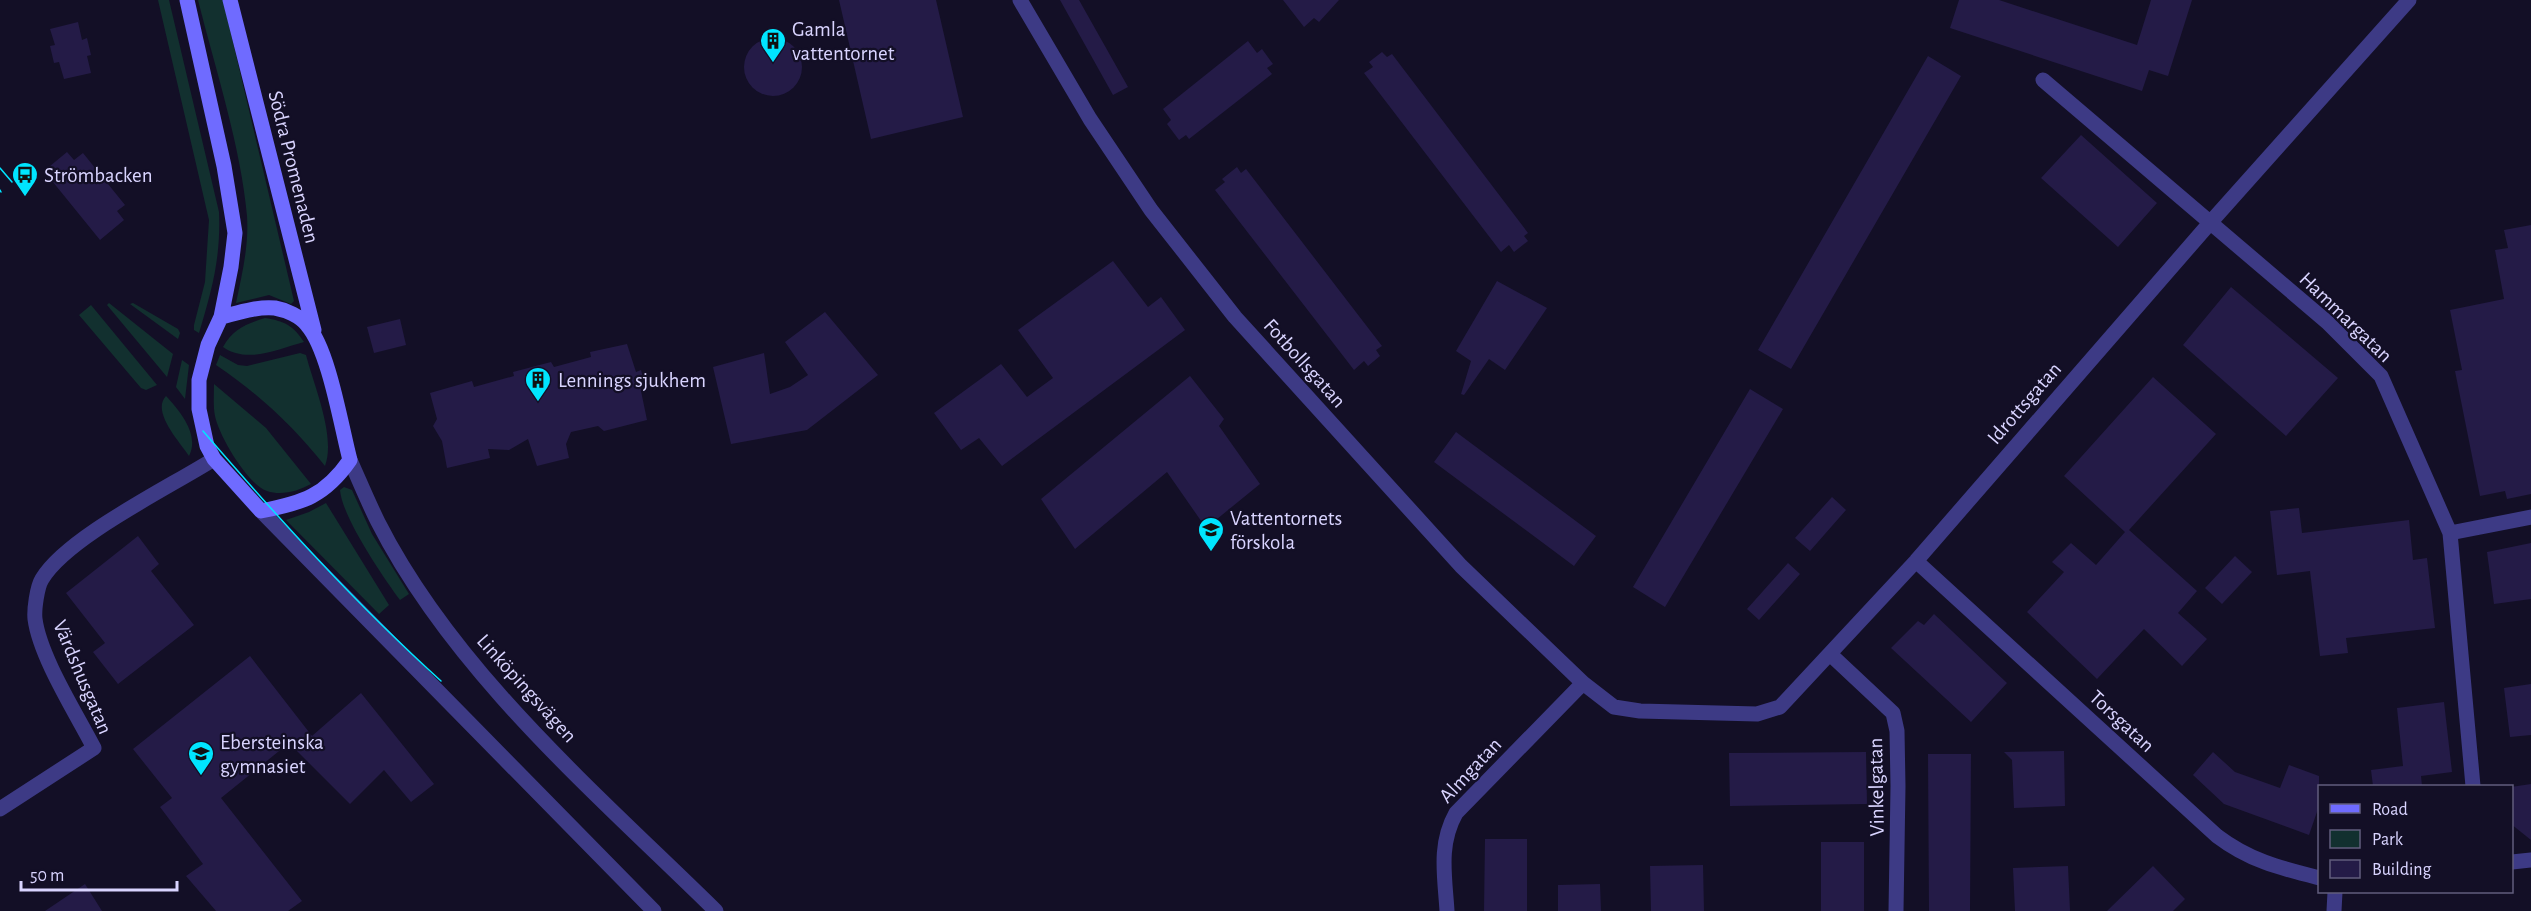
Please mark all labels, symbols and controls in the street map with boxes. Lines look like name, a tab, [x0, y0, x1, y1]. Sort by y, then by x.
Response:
place label: Gamla vattentornet	[792, 19, 895, 64]
building icon: Gamla vattentornet	[758, 26, 788, 64]
street label: Södra Promenaden	[264, 89, 323, 245]
bus stop icon: Strömbacken	[10, 160, 40, 198]
place label: Strömbacken	[44, 165, 153, 186]
street label: Hammargatan	[2295, 268, 2396, 367]
street label: Fotbollsgatan	[1260, 315, 1350, 412]
street label: Idrottsgatan	[1983, 358, 2065, 448]
building icon: Lennings sjukhem	[523, 365, 553, 403]
place label: Lennings sjukhem	[558, 370, 706, 391]
place label: Vattentornets förskola	[1230, 508, 1342, 553]
school or university icon: Vattentornets förskola	[1196, 515, 1226, 553]
street label: Värdshusgatan	[49, 617, 116, 737]
street label: Linköpingsvägen	[473, 630, 581, 747]
street label: Torsgatan	[2085, 686, 2158, 756]
place label: Ebersteinska gymnasiet	[220, 732, 324, 777]
street label: Almgatan	[1435, 734, 1506, 807]
street label: Vinkelgatan	[1865, 738, 1888, 836]
school or university icon: Ebersteinska gymnasiet	[186, 739, 216, 777]
legend	[2318, 785, 2513, 893]
text: Road	[2372, 801, 2408, 819]
text: Park	[2372, 831, 2404, 849]
scale bar	[21, 854, 177, 892]
text: Building	[2372, 861, 2432, 879]
text: 50 m	[30, 867, 64, 885]

